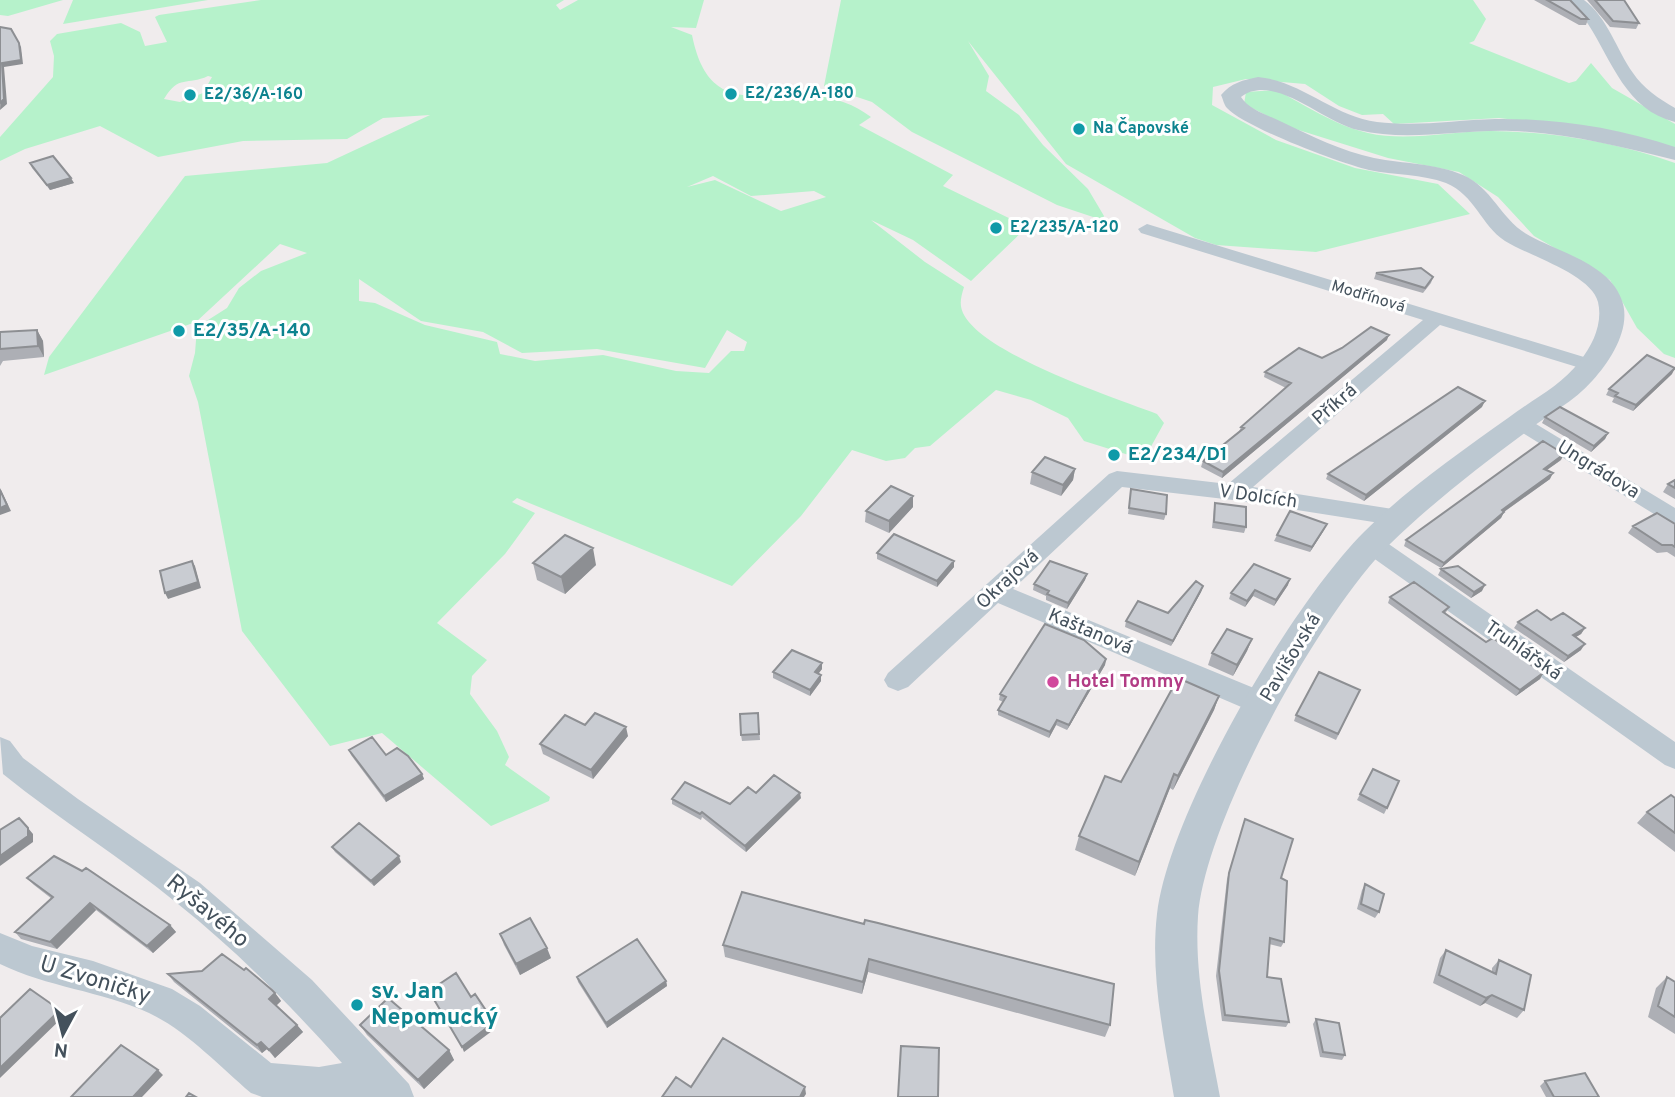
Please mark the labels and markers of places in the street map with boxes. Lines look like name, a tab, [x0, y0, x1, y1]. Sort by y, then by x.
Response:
place label: E2/236/A-180	[745, 84, 854, 104]
place label: E2/36/A-160	[204, 85, 303, 105]
marker: E2/236/A-180	[723, 86, 739, 102]
marker: E2/36/A-160	[182, 87, 198, 103]
place label: Na Čapovské	[1093, 117, 1189, 139]
marker: Na Čapovské	[1071, 121, 1087, 137]
place label: E2/235/A-120	[1010, 218, 1119, 238]
marker: E2/235/A-120	[988, 220, 1004, 236]
place label: E2/35/A-140	[193, 319, 311, 343]
marker: E2/35/A-140	[171, 323, 187, 339]
place label: E2/234/D1	[1128, 443, 1228, 467]
marker: E2/234/D1	[1106, 447, 1122, 463]
place label: Hotel Tommy	[1067, 670, 1184, 694]
marker: Hotel Tommy	[1045, 674, 1061, 690]
place label: sv. Jan Nepomucký	[371, 978, 498, 1033]
marker: sv. Jan Nepomucký	[349, 997, 365, 1013]

